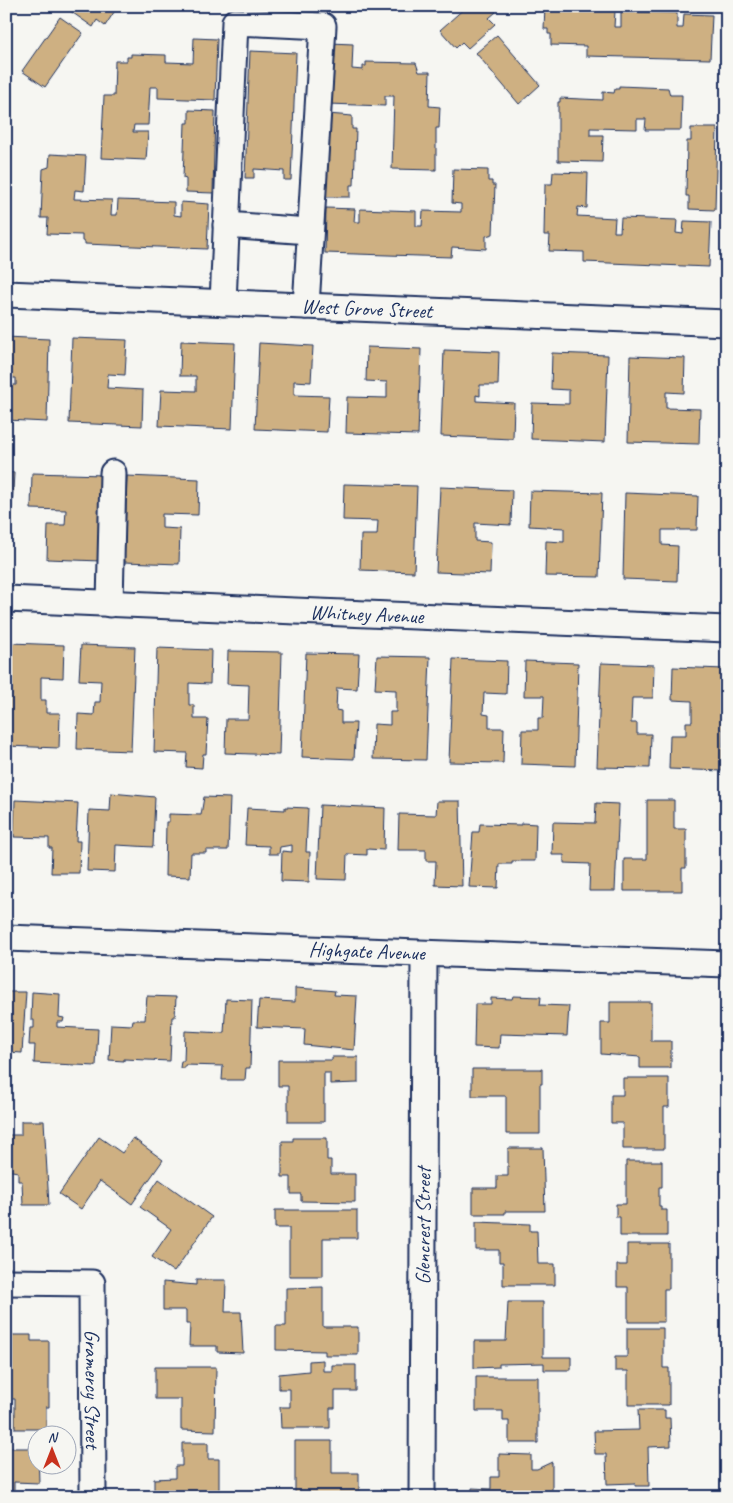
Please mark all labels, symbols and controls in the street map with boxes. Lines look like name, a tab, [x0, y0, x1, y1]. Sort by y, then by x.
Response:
street label: West Grove Street	[301, 293, 435, 324]
street label: Whitney Avenue	[310, 599, 425, 629]
street label: Highgate Avenue	[308, 936, 426, 966]
street label: Glencrest Street	[410, 1164, 436, 1285]
street label: Gramercy Street	[79, 1329, 106, 1451]
north arrow	[28, 1426, 78, 1476]
text: N	[48, 1429, 59, 1446]

